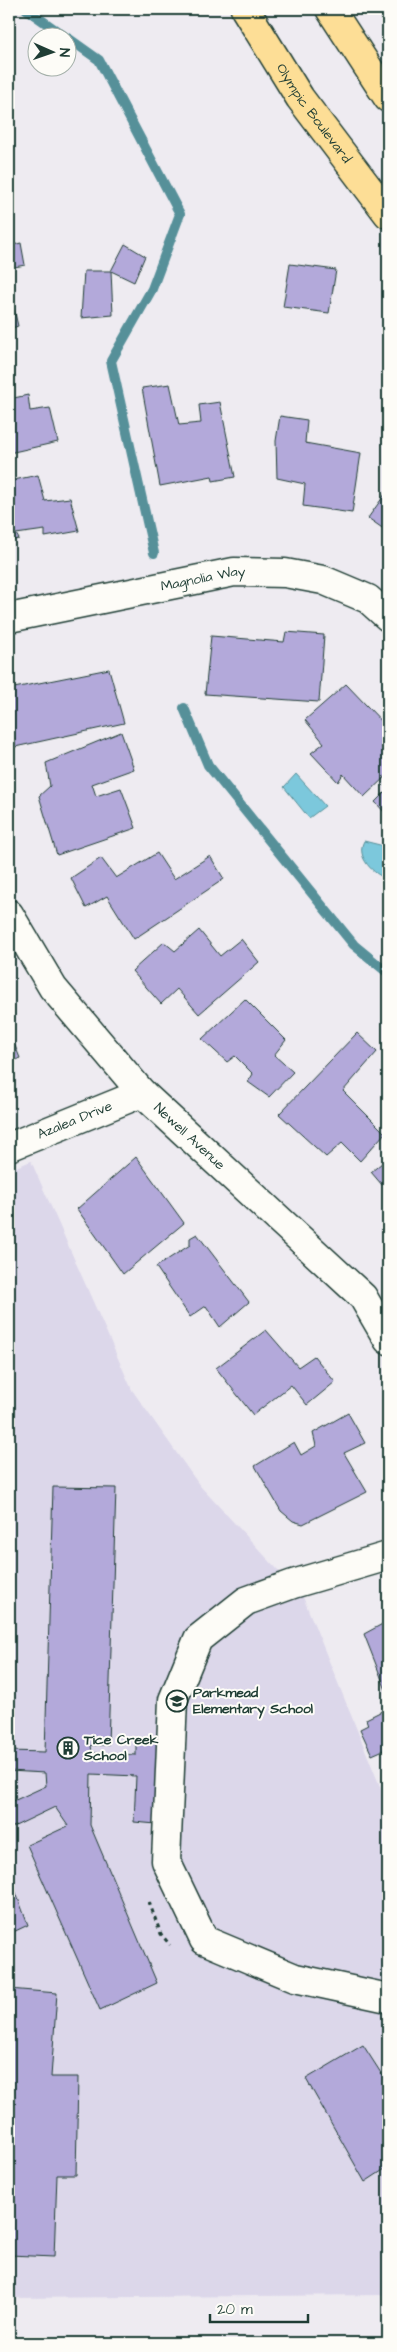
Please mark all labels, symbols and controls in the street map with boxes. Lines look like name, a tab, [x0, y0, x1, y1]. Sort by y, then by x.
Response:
north arrow	[28, 28, 78, 78]
text: N	[54, 48, 74, 57]
street label: Olympic Boulevard	[271, 60, 356, 168]
street label: Magnolia Way	[159, 562, 246, 597]
street label: Azalea Drive	[34, 1096, 116, 1144]
street label: Newell Avenue	[149, 1098, 230, 1175]
place label: Parkmead Elementary School	[193, 1683, 314, 1719]
school or university icon: Parkmead Elementary School	[165, 1689, 189, 1713]
place label: Tice Creek School	[83, 1730, 159, 1766]
building icon: Tice Creek School	[56, 1736, 80, 1760]
scale bar	[210, 2292, 307, 2324]
text: 20 m	[217, 2299, 253, 2320]

